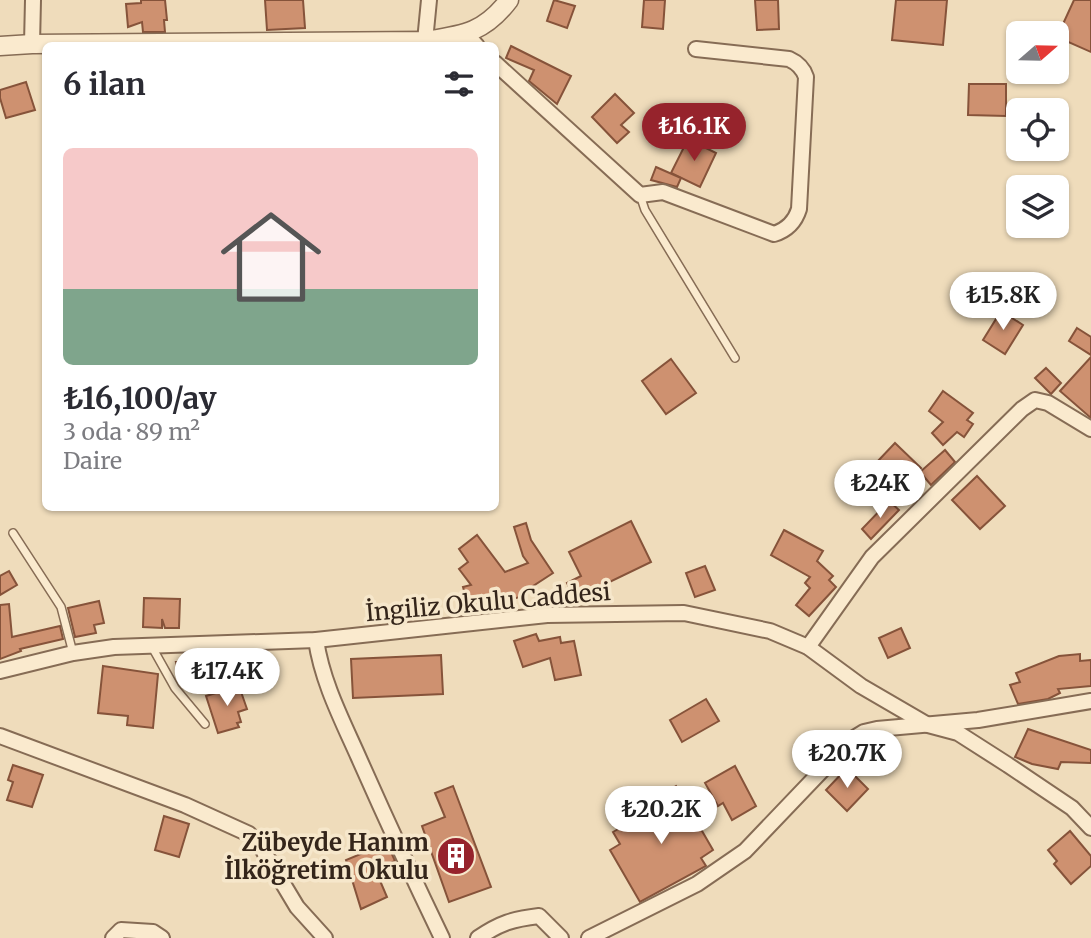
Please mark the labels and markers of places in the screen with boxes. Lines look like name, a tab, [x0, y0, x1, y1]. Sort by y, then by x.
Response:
pin: ₺16.1K	[637, 104, 751, 163]
pin: ₺15.8K	[946, 272, 1060, 332]
pin: ₺24K	[839, 461, 921, 520]
pin: ₺17.4K	[170, 648, 284, 708]
pin: ₺20.7K	[790, 730, 904, 790]
pin: ₺20.2K	[604, 786, 718, 846]
place label: Zübeyde Hanım İlköğretim Okulu	[224, 827, 429, 886]
building icon: Zübeyde Hanım İlköğretim Okulu	[435, 835, 477, 877]

